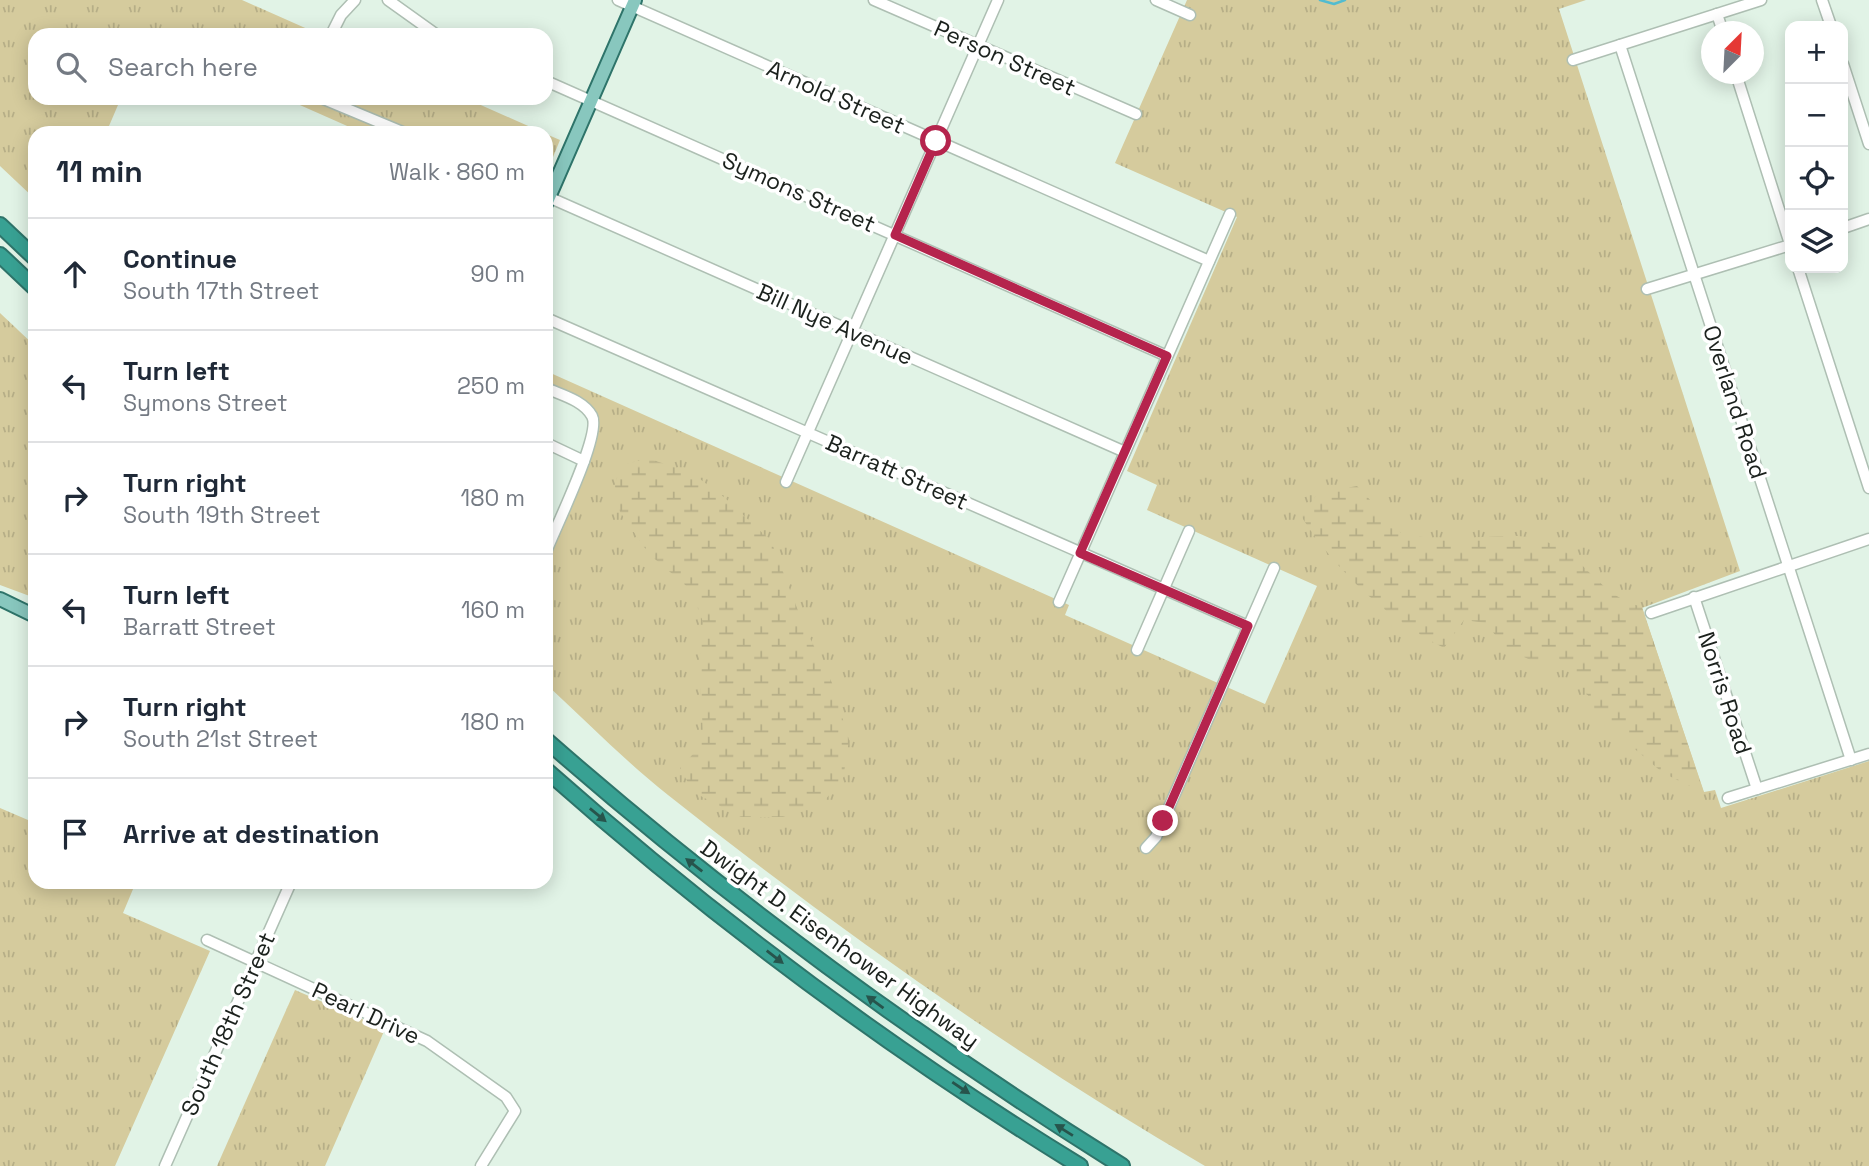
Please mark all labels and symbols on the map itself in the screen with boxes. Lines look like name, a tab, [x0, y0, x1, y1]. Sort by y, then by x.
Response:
street label: Person Street	[929, 13, 1081, 103]
north arrow	[1701, 21, 1764, 84]
street label: Arnold Street	[762, 53, 910, 141]
route start	[920, 125, 951, 156]
street label: Symons Street	[718, 145, 880, 239]
street label: Bill Nye Avenue	[752, 276, 918, 372]
street label: Overland Road	[1696, 321, 1774, 483]
street label: Barratt Street	[821, 427, 973, 517]
street label: Norris Road	[1691, 628, 1759, 758]
route end	[1147, 805, 1178, 836]
one-way arrow	[589, 807, 606, 822]
street label: Dwight D. Eisenhower Highway	[695, 833, 985, 1055]
one-way arrow	[685, 858, 703, 873]
street label: South 18th Street	[174, 928, 282, 1120]
one-way arrow	[766, 950, 784, 965]
street label: Pearl Drive	[307, 975, 425, 1051]
one-way arrow	[866, 996, 884, 1010]
one-way arrow	[951, 1082, 971, 1095]
one-way arrow	[1054, 1123, 1073, 1136]

